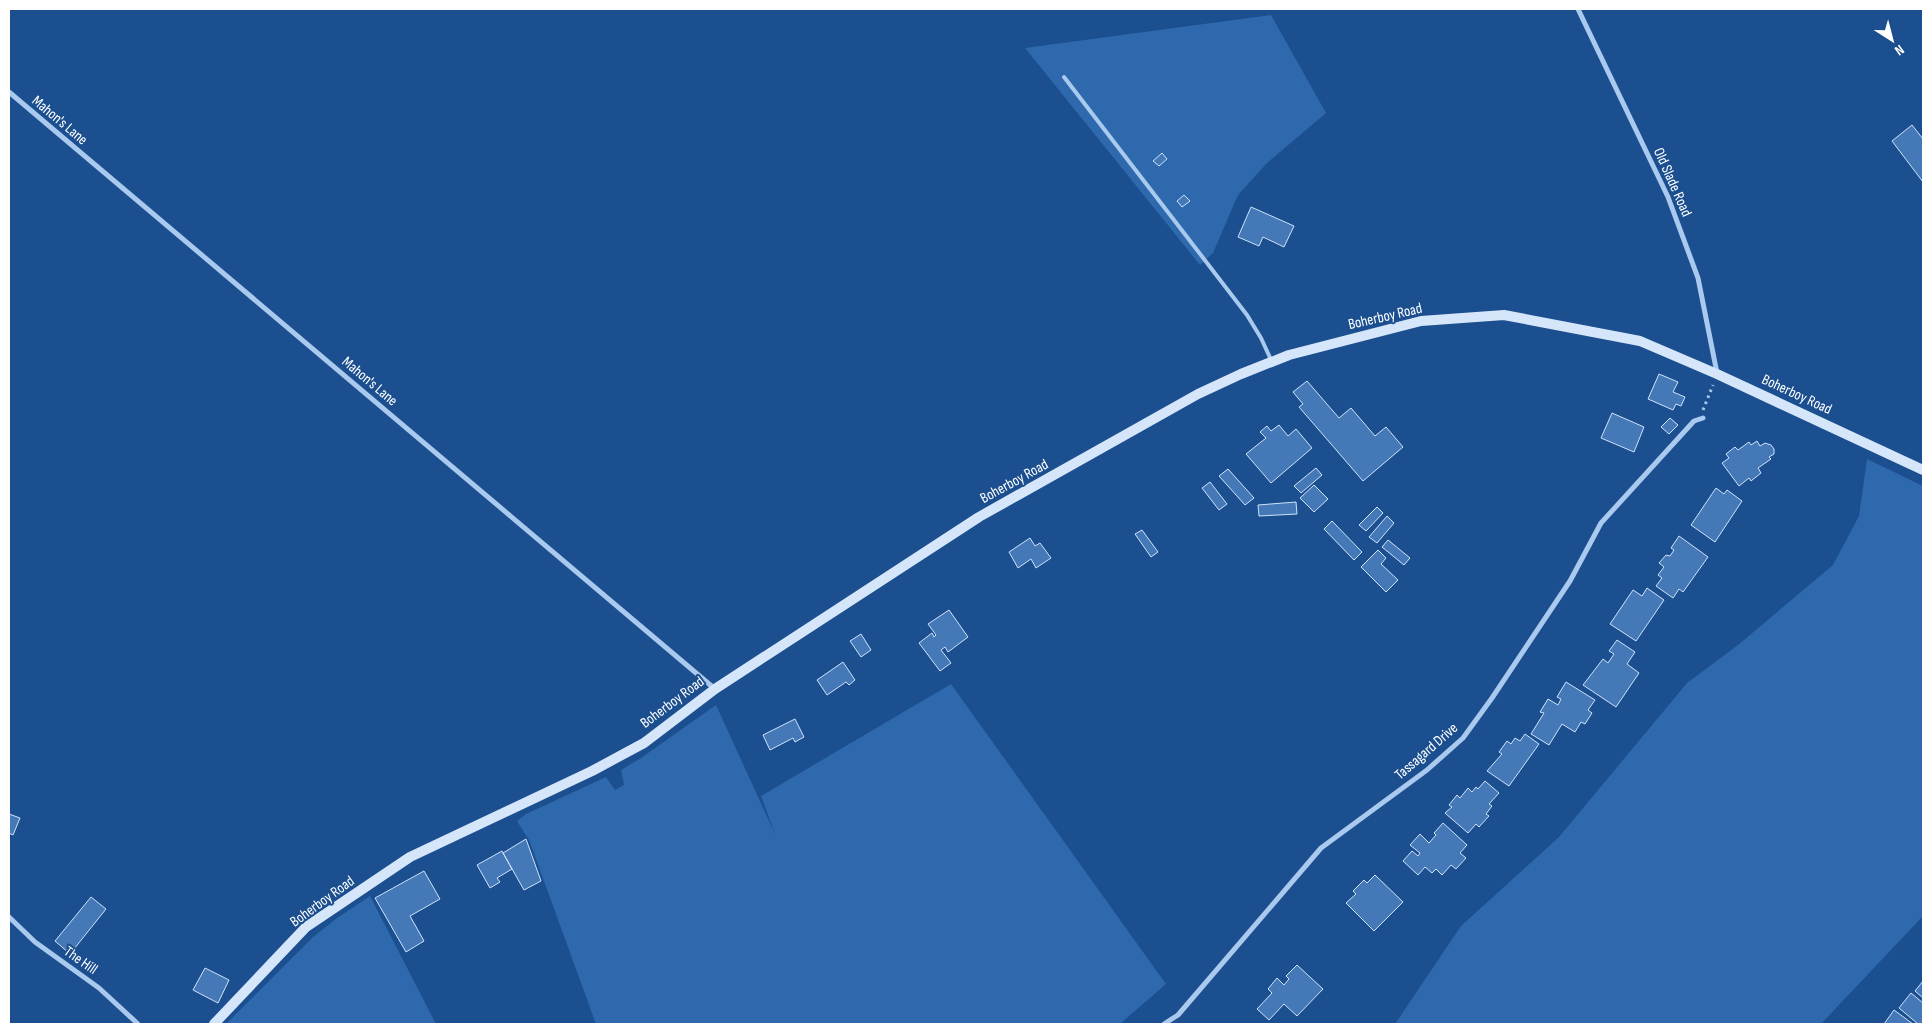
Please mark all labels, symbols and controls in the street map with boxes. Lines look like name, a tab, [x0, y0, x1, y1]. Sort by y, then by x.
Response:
north arrow	[1867, 15, 1917, 65]
text: N	[1891, 41, 1907, 59]
street label: Mahon's Lane	[28, 92, 91, 149]
street label: Old Slade Road	[1649, 145, 1696, 220]
street label: Boherboy Road	[1346, 299, 1424, 334]
street label: Mahon's Lane	[338, 353, 401, 410]
street label: Boherboy Road	[1759, 370, 1835, 419]
street label: Boherboy Road	[977, 455, 1052, 508]
street label: Boherboy Road	[637, 672, 708, 733]
street label: Tassagard Drive	[1391, 719, 1462, 784]
street label: Boherboy Road	[286, 872, 358, 931]
street label: The Hill	[60, 942, 101, 979]

